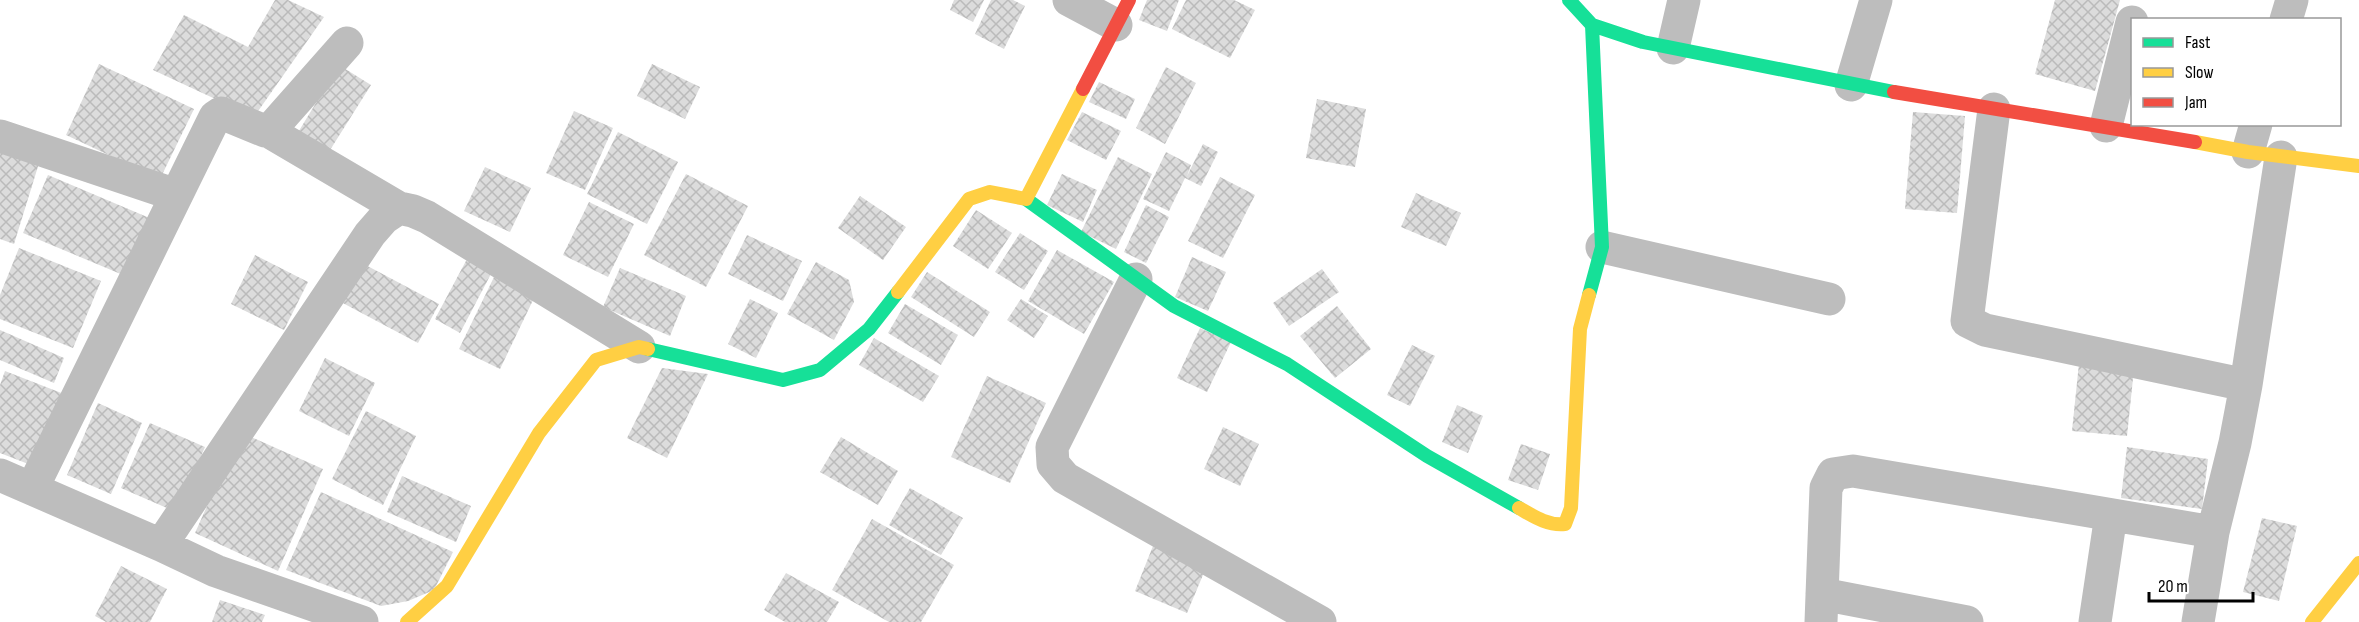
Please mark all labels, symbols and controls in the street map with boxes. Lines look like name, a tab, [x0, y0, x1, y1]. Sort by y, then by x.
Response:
legend	[2131, 18, 2341, 126]
text: Fast	[2185, 32, 2211, 53]
text: Slow	[2185, 62, 2214, 83]
text: Jam	[2184, 92, 2207, 113]
scale bar	[2149, 565, 2252, 603]
text: 20 m	[2158, 576, 2188, 597]

